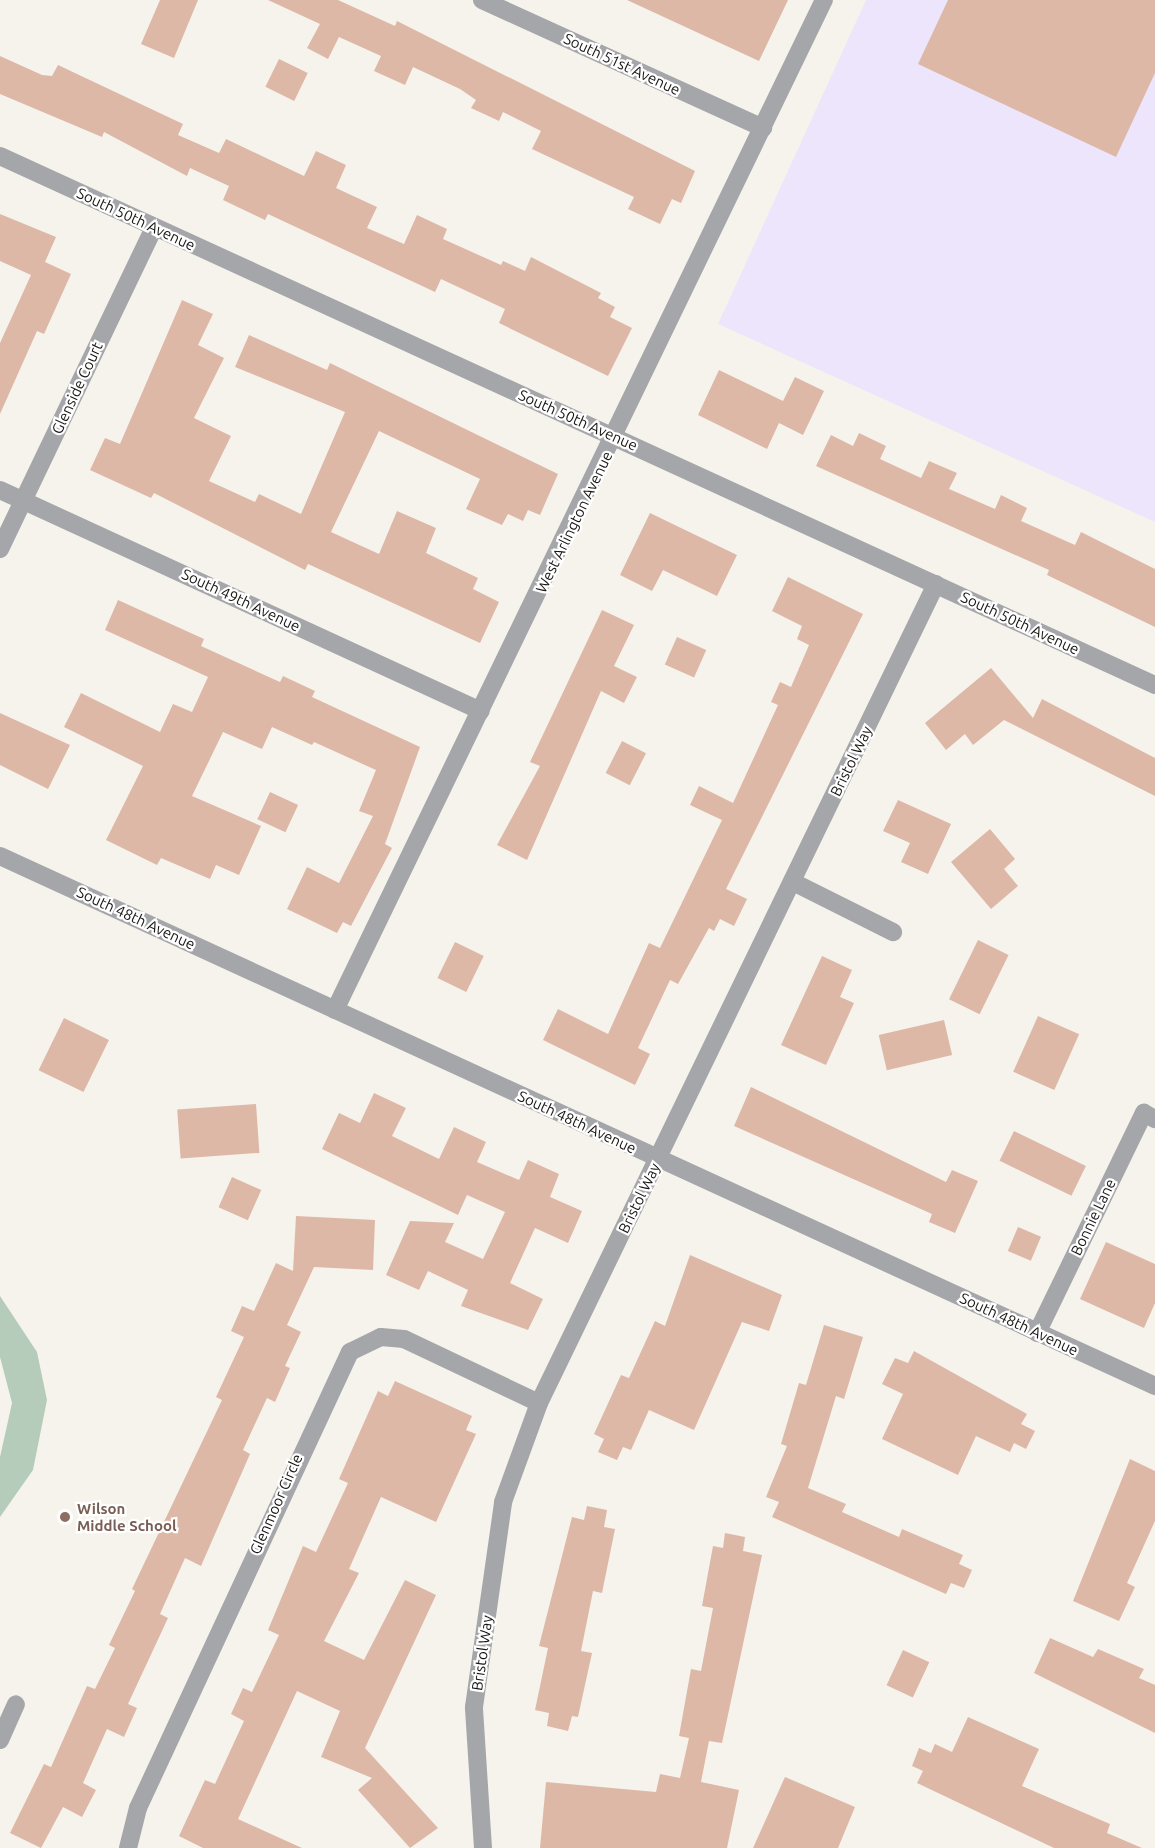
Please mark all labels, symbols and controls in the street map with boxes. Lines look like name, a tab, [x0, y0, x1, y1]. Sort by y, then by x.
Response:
street label: South 51st Avenue	[561, 29, 683, 99]
street label: South 50th Avenue	[74, 184, 198, 254]
street label: Glenside Court	[48, 339, 106, 437]
street label: South 50th Avenue	[516, 386, 640, 454]
street label: West Arlington Avenue	[532, 448, 616, 596]
street label: South 49th Avenue	[179, 565, 303, 635]
street label: South 50th Avenue	[958, 588, 1082, 658]
street label: Bristol Way	[826, 723, 876, 799]
street label: South 48th Avenue	[74, 883, 198, 953]
street label: South 48th Avenue	[515, 1087, 639, 1157]
street label: Bristol Way	[614, 1160, 664, 1236]
street label: Bonnie Lane	[1067, 1176, 1119, 1258]
street label: South 48th Avenue	[957, 1289, 1081, 1359]
street label: Glenmoor Circle	[246, 1451, 306, 1557]
place label: Wilson Middle School	[77, 1499, 176, 1534]
marker: Wilson Middle School	[58, 1510, 72, 1524]
street label: Bristol Way	[468, 1614, 496, 1692]

